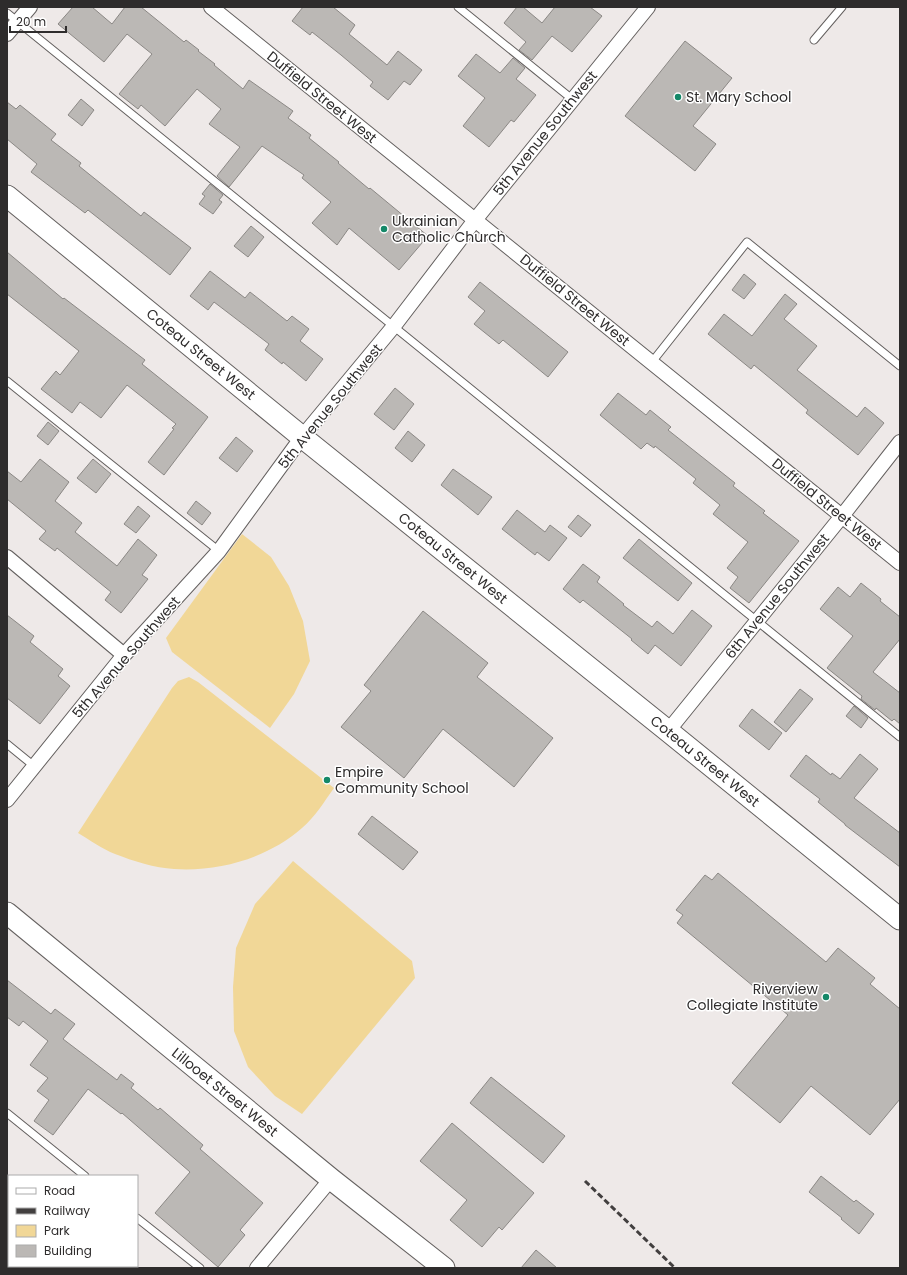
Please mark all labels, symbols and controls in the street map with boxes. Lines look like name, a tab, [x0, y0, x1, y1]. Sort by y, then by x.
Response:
scale bar	[10, 8, 66, 34]
text: 20 m	[16, 13, 46, 30]
street label: Duffield Street West	[263, 46, 381, 148]
street label: 5th Avenue Southwest	[488, 66, 602, 200]
place label: St. Mary School	[686, 87, 791, 107]
marker: St. Mary School	[673, 92, 683, 102]
place label: Ukrainian Catholic Church	[392, 211, 506, 247]
marker: Ukrainian Catholic Church	[379, 224, 389, 234]
street label: Duffield Street West	[516, 249, 634, 351]
street label: Coteau Street West	[142, 304, 260, 404]
street label: 5th Avenue Southwest	[273, 339, 387, 473]
street label: Duffield Street West	[768, 453, 886, 555]
street label: Coteau Street West	[394, 508, 512, 608]
street label: 6th Avenue Southwest	[720, 529, 834, 663]
street label: 5th Avenue Southwest	[67, 592, 185, 722]
street label: Coteau Street West	[646, 711, 764, 811]
place label: Empire Community School	[335, 762, 469, 798]
marker: Empire Community School	[322, 775, 332, 785]
place label: Riverview Collegiate Institute	[687, 979, 819, 1015]
marker: Riverview Collegiate Institute	[821, 992, 831, 1002]
street label: Lillooet Street West	[168, 1043, 282, 1141]
legend	[8, 1175, 138, 1267]
text: Road	[44, 1182, 75, 1199]
text: Railway	[44, 1202, 90, 1219]
text: Park	[44, 1222, 71, 1239]
text: Building	[44, 1242, 92, 1259]

